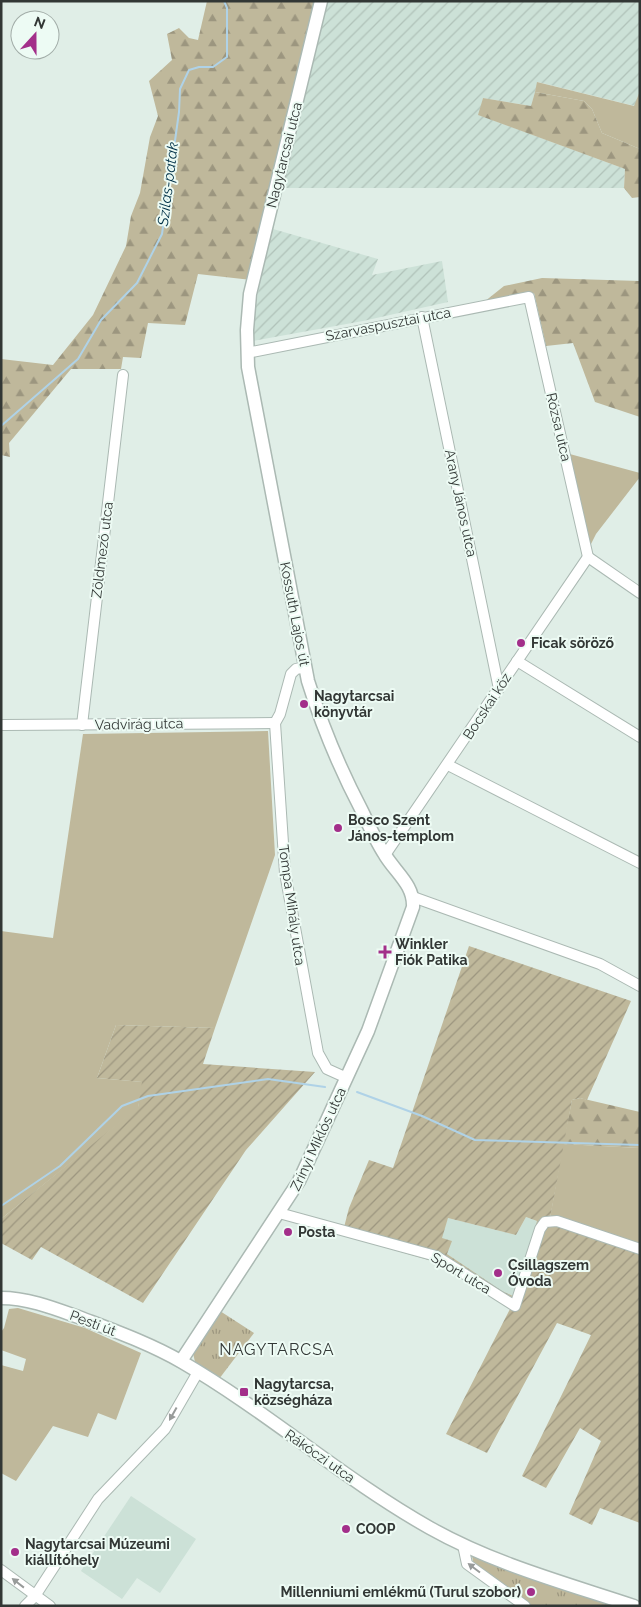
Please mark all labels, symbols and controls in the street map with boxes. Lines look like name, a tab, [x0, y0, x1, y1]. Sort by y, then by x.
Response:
north arrow	[10, 10, 60, 60]
text: N	[32, 13, 48, 32]
street label: Nagytarcsai utca	[263, 100, 305, 210]
water label: Szilas-patak	[154, 141, 182, 228]
street label: Szarvaspusztai utca	[324, 304, 452, 344]
street label: Rózsa utca	[543, 391, 575, 463]
street label: Arany János utca	[442, 448, 480, 558]
street label: Zöldmező utca	[88, 501, 116, 599]
street label: Kossuth Lajos út	[277, 561, 313, 668]
place label: Ficak söröző	[531, 635, 615, 651]
marker: Ficak söröző	[515, 637, 527, 649]
street label: Bocskai köz	[460, 670, 514, 742]
place label: Nagytarcsai könyvtár	[314, 688, 394, 720]
marker: Nagytarcsai könyvtár	[298, 698, 310, 710]
street label: Vadvirág utca	[95, 715, 183, 733]
place label: Bosco Szent János-templom	[348, 812, 454, 844]
marker: Bosco Szent János-templom	[332, 822, 344, 834]
street label: Tompa Mihály utca	[276, 844, 308, 966]
place label: Winkler Fiók Patika	[395, 936, 468, 968]
marker: Winkler Fiók Patika	[379, 946, 391, 958]
street label: Zrínyi Miklós utca	[287, 1085, 349, 1193]
place label: Posta	[298, 1224, 335, 1240]
marker: Posta	[282, 1226, 294, 1238]
street label: Sport utca	[428, 1249, 494, 1297]
place label: Csillagszem Óvoda	[508, 1257, 589, 1289]
marker: Csillagszem Óvoda	[492, 1267, 504, 1279]
street label: Pesti út	[68, 1307, 118, 1339]
district label: NAGYTARCSA	[219, 1340, 335, 1359]
place label: Nagytarcsa, községháza	[254, 1376, 334, 1408]
marker: Nagytarcsa, községháza	[238, 1386, 250, 1398]
one-way arrow	[169, 1408, 178, 1421]
street label: Rákóczi utca	[282, 1426, 358, 1486]
place label: COOP	[356, 1521, 396, 1537]
marker: COOP	[340, 1523, 352, 1535]
place label: Nagytarcsai Múzeumi kiállítóhely	[25, 1536, 170, 1568]
marker: Nagytarcsai Múzeumi kiállítóhely	[9, 1546, 21, 1558]
one-way arrow	[468, 1563, 481, 1574]
one-way arrow	[12, 1577, 25, 1588]
place label: Millenniumi emlékmű (Turul szobor)	[280, 1584, 521, 1600]
marker: Millenniumi emlékmű (Turul szobor)	[525, 1586, 537, 1598]

